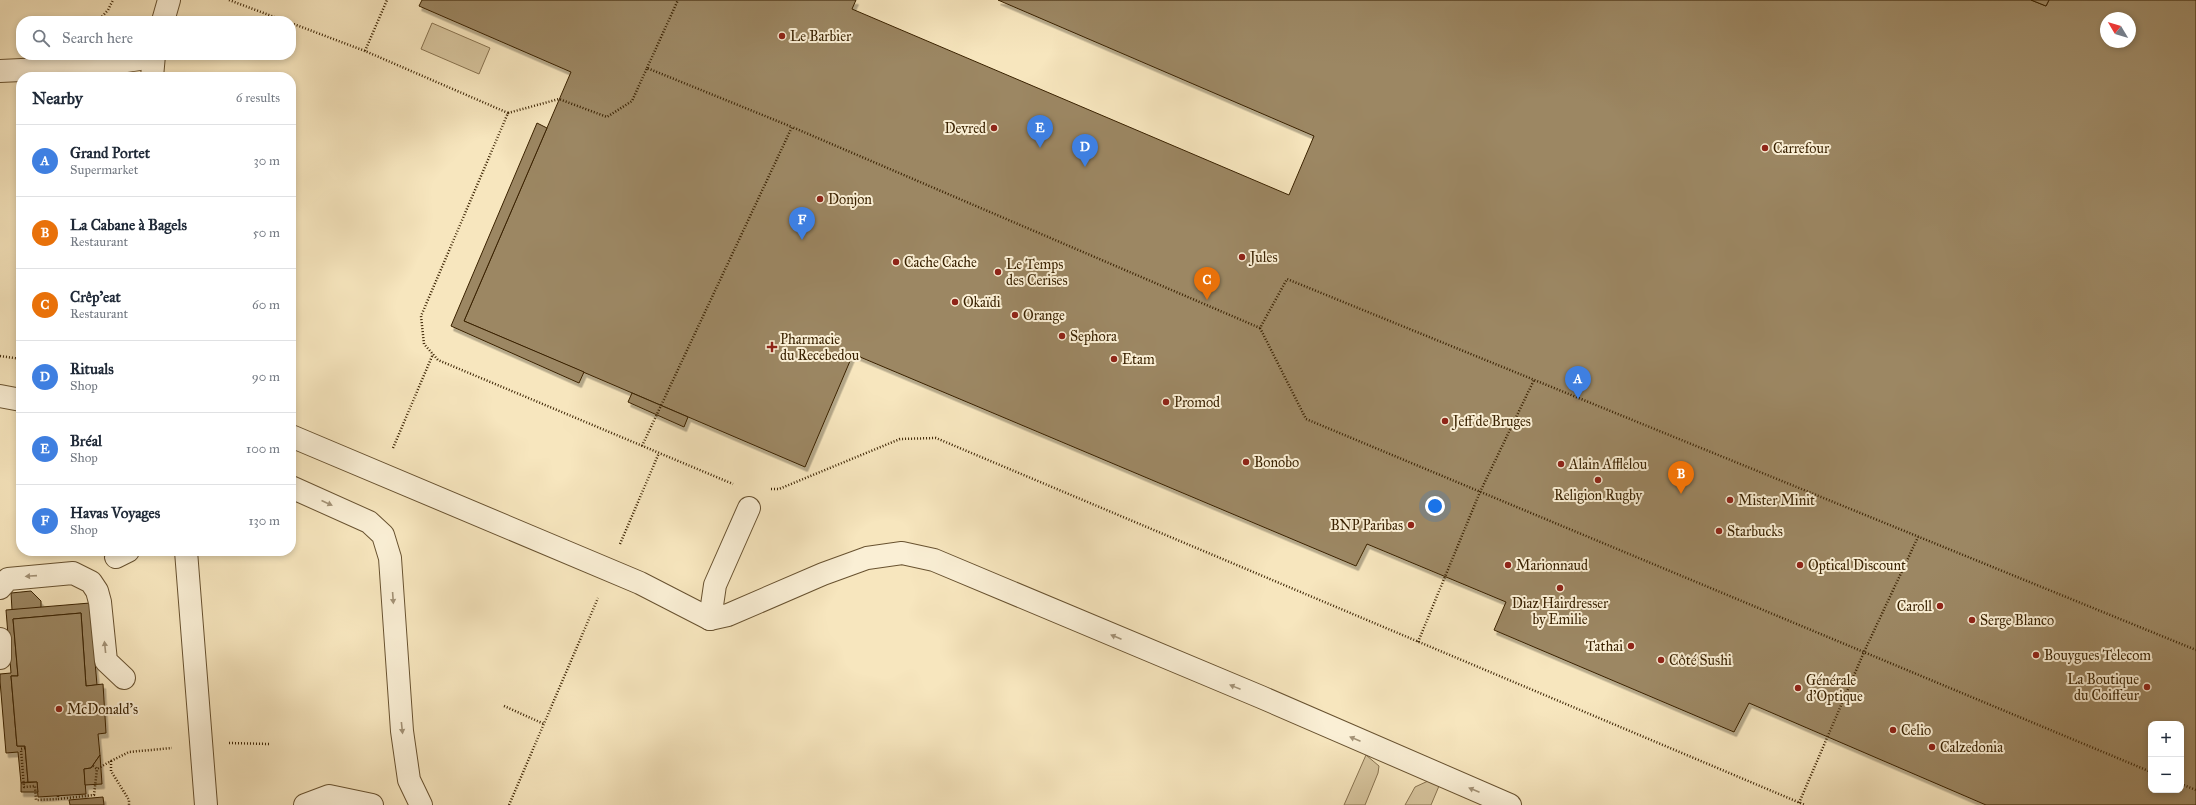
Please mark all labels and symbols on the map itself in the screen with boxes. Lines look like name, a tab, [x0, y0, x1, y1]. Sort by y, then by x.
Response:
north arrow	[2100, 12, 2136, 48]
place label: Le Barbier	[790, 28, 852, 45]
marker: Le Barbier	[777, 31, 787, 41]
pin: E	[1027, 115, 1053, 148]
place label: Devred	[944, 120, 986, 137]
marker: Devred	[989, 123, 999, 133]
pin: D	[1072, 134, 1098, 167]
place label: Carrefour	[1773, 140, 1830, 157]
marker: Carrefour	[1760, 143, 1770, 153]
place label: Donjon	[828, 191, 872, 208]
marker: Donjon	[815, 194, 825, 204]
pin: F	[789, 207, 815, 240]
place label: Jules	[1248, 249, 1278, 267]
marker: Jules	[1237, 252, 1247, 262]
place label: Cache Cache	[904, 254, 977, 271]
place label: Le Temps des Cerises	[1006, 256, 1068, 289]
marker: Cache Cache	[891, 257, 901, 267]
marker: Le Temps des Cerises	[993, 267, 1003, 277]
pin: C	[1194, 267, 1220, 300]
place label: Okaïdi	[963, 294, 1001, 311]
marker: Okaïdi	[950, 297, 960, 307]
place label: Orange	[1023, 307, 1065, 324]
marker: Orange	[1010, 310, 1020, 320]
place label: Sephora	[1070, 328, 1117, 345]
place label: Pharmacie du Recebedou	[780, 331, 860, 364]
marker: Sephora	[1057, 331, 1067, 341]
marker: Pharmacie du Recebedou	[767, 342, 777, 352]
place label: Etam	[1122, 351, 1155, 368]
marker: Etam	[1109, 354, 1119, 364]
pin: A	[1565, 366, 1591, 399]
place label: Promod	[1174, 394, 1220, 411]
marker: Promod	[1161, 397, 1171, 407]
place label: Jeff de Bruges	[1451, 413, 1531, 431]
marker: Jeff de Bruges	[1440, 416, 1450, 426]
place label: Bonobo	[1254, 454, 1299, 471]
place label: Alain Afflelou	[1568, 456, 1648, 473]
marker: Bonobo	[1241, 457, 1251, 467]
marker: Alain Afflelou	[1556, 459, 1566, 469]
pin: B	[1668, 461, 1694, 494]
marker: Religion Rugby	[1593, 475, 1603, 485]
place label: Religion Rugby	[1554, 487, 1643, 504]
place label: Mister Minit	[1738, 492, 1815, 509]
marker: Mister Minit	[1725, 495, 1735, 505]
your location	[1425, 496, 1445, 516]
one-way arrow	[321, 500, 332, 506]
place label: BNP Paribas	[1330, 517, 1403, 534]
marker: BNP Paribas	[1406, 520, 1416, 530]
place label: Starbucks	[1727, 523, 1783, 540]
marker: Starbucks	[1714, 526, 1724, 536]
place label: Marionnaud	[1516, 557, 1588, 574]
place label: Optical Discount	[1808, 557, 1906, 574]
marker: Marionnaud	[1503, 560, 1513, 570]
marker: Optical Discount	[1795, 560, 1805, 570]
one-way arrow	[25, 572, 37, 579]
marker: Diaz Hairdresser by Emilie	[1555, 583, 1565, 593]
one-way arrow	[389, 592, 396, 604]
place label: Diaz Hairdresser by Emilie	[1512, 595, 1609, 628]
place label: Caroll	[1897, 598, 1932, 615]
marker: Caroll	[1935, 601, 1945, 611]
place label: Serge Blanco	[1980, 612, 2054, 629]
marker: Serge Blanco	[1967, 615, 1977, 625]
one-way arrow	[1110, 634, 1121, 640]
place label: Tathai	[1586, 638, 1623, 655]
one-way arrow	[101, 641, 108, 653]
marker: Tathai	[1626, 641, 1636, 651]
place label: Bouygues Telecom	[2044, 647, 2151, 664]
marker: Bouygues Telecom	[2031, 650, 2041, 660]
place label: Côté Sushi	[1669, 652, 1732, 669]
marker: Côté Sushi	[1656, 655, 1666, 665]
place label: La Boutique du Coiffeur	[2067, 671, 2140, 704]
place label: Générale d'Optique	[1806, 672, 1863, 706]
marker: La Boutique du Coiffeur	[2142, 682, 2152, 692]
marker: Générale d'Optique	[1793, 683, 1803, 693]
one-way arrow	[1229, 684, 1241, 690]
place label: McDonald's	[67, 701, 138, 718]
marker: McDonald's	[54, 704, 64, 714]
one-way arrow	[398, 722, 405, 734]
place label: Celio	[1901, 722, 1931, 739]
marker: Celio	[1888, 725, 1898, 735]
one-way arrow	[1349, 736, 1360, 742]
place label: Calzedonia	[1940, 739, 2003, 756]
marker: Calzedonia	[1927, 742, 1937, 752]
one-way arrow	[1468, 786, 1480, 792]

